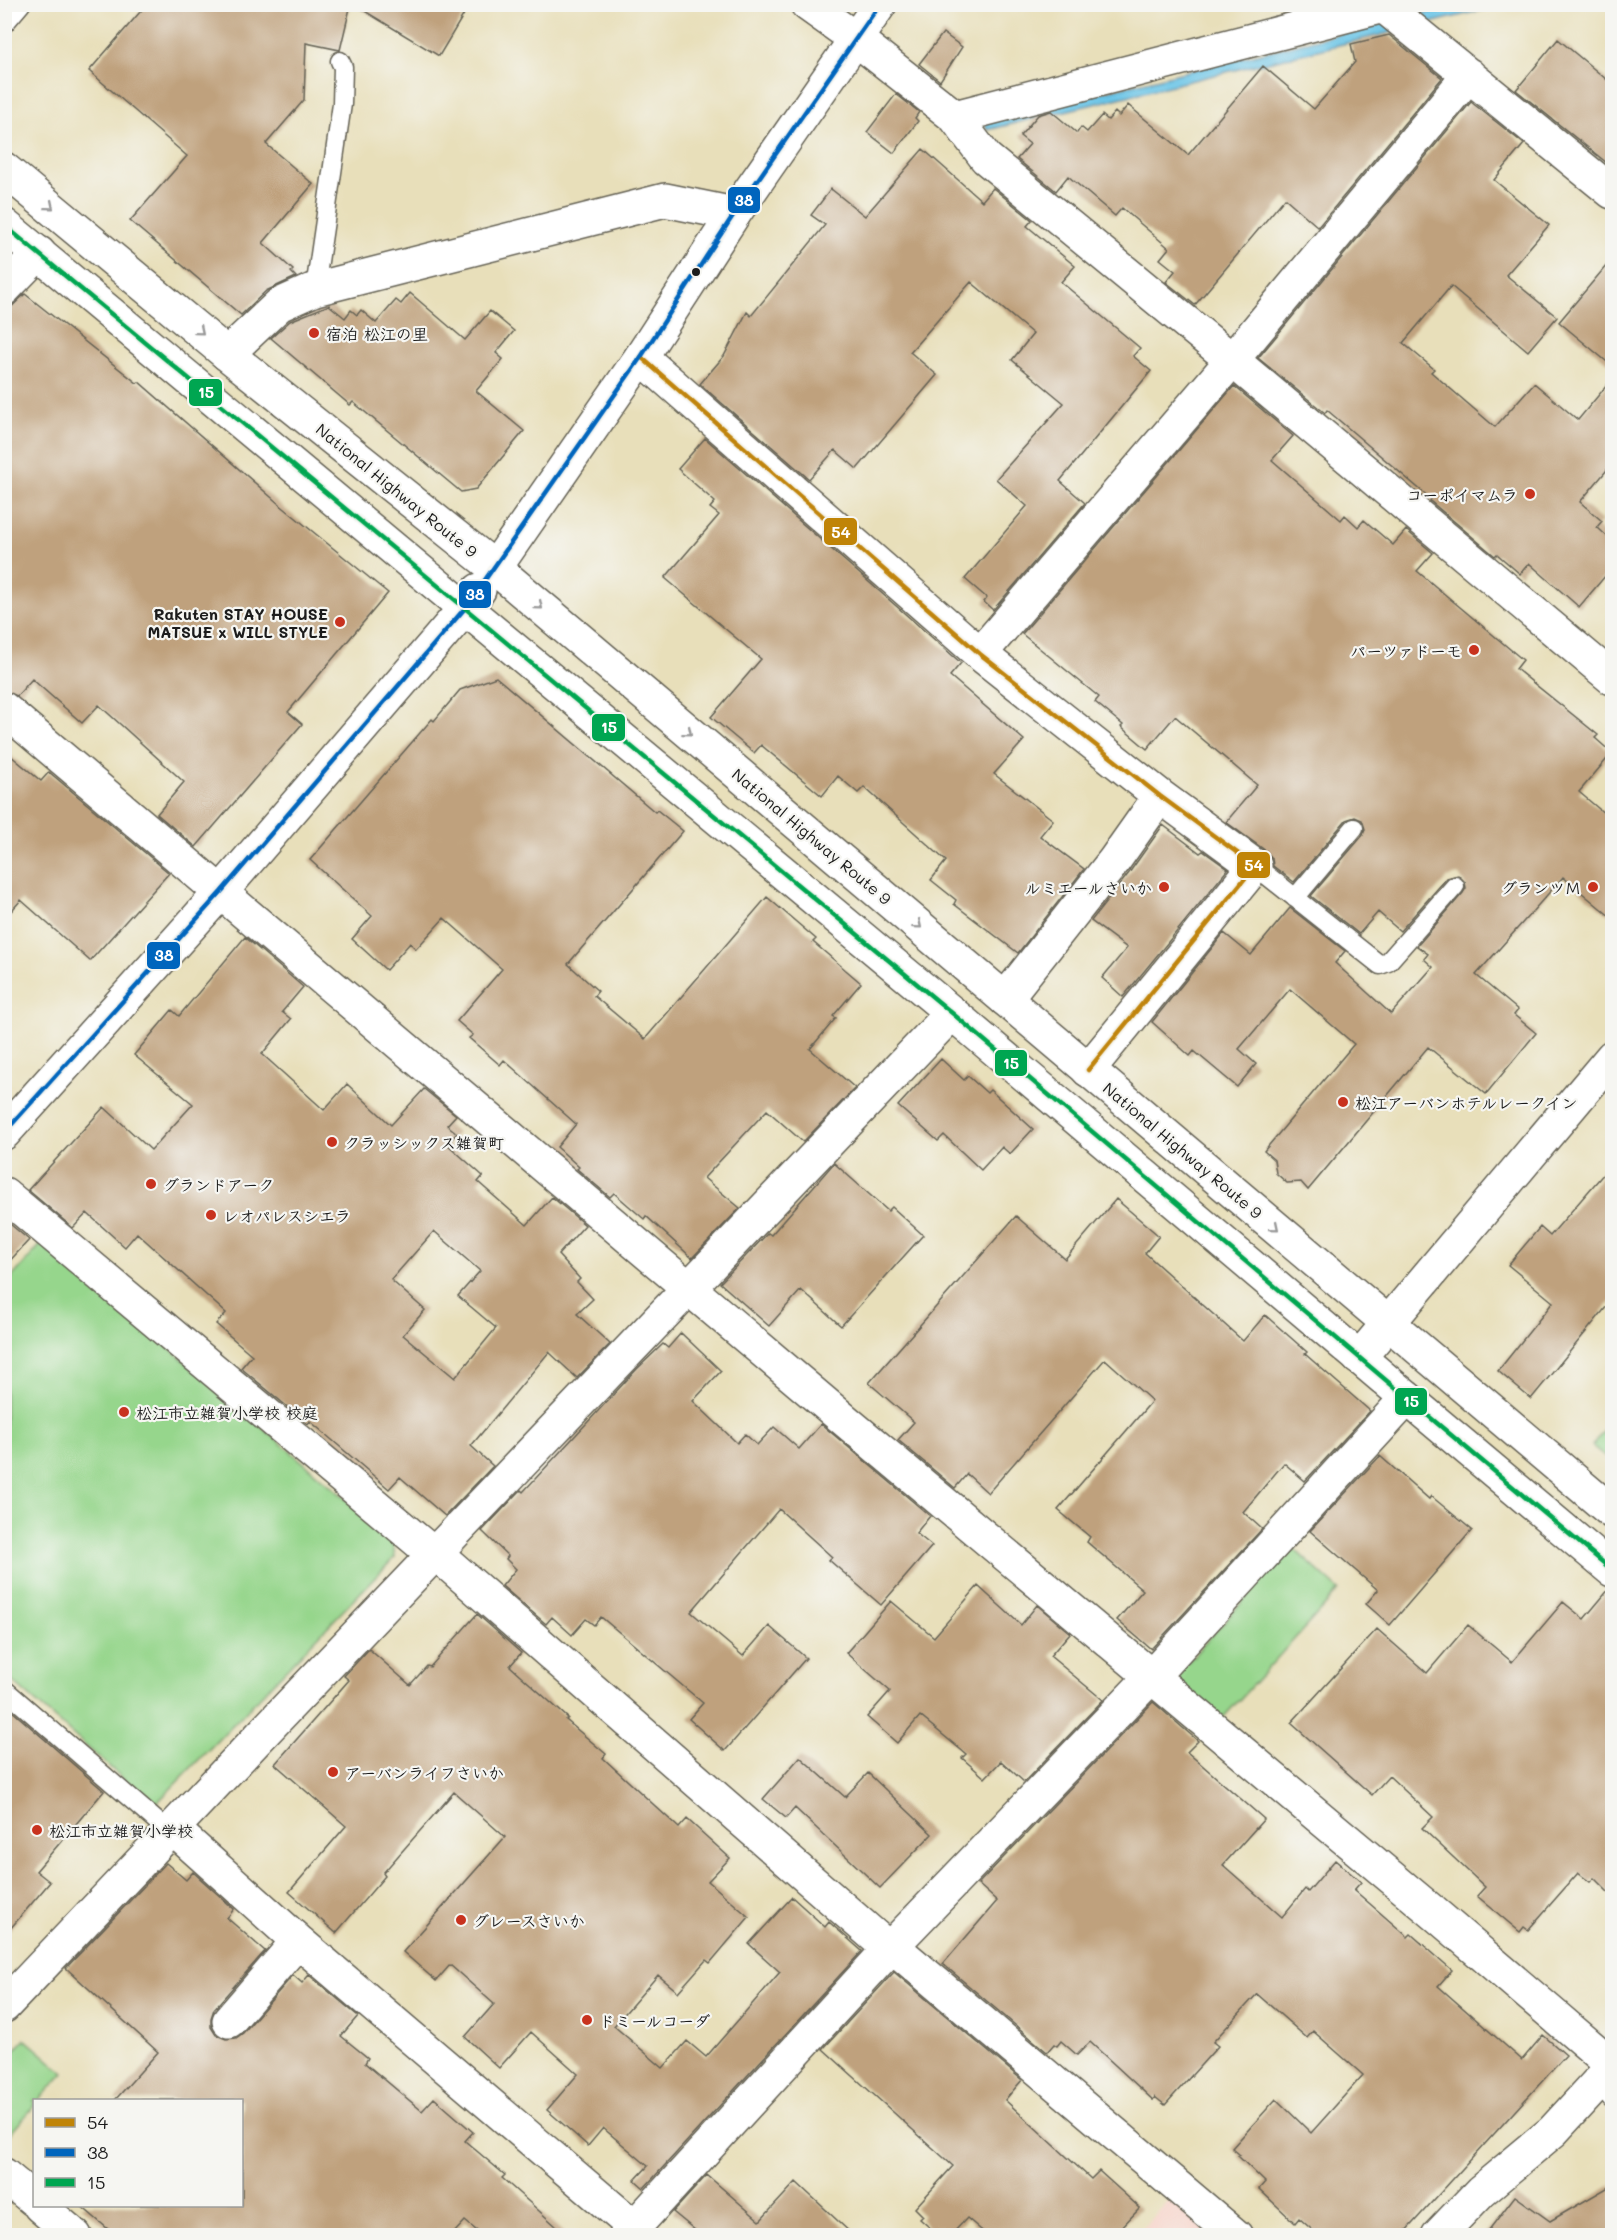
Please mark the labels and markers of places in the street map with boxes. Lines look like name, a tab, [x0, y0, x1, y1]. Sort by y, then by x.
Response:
unlabelled marker	[690, 266, 702, 278]
place label: 宿泊 松江の里	[326, 323, 428, 344]
marker: 宿泊 松江の里	[307, 326, 321, 340]
place label: コーポイマムラ	[1406, 484, 1518, 505]
marker: コーポイマムラ	[1523, 487, 1537, 501]
place label: Rakuten STAY HOUSE MATSUE x WILL STYLE	[147, 603, 328, 642]
marker: Rakuten STAY HOUSE MATSUE x WILL STYLE	[333, 615, 347, 629]
place label: パーツァドーモ	[1350, 640, 1462, 661]
marker: パーツァドーモ	[1467, 643, 1481, 657]
place label: ルミエールさいか	[1025, 877, 1152, 898]
place label: グランツＭ	[1501, 877, 1581, 898]
marker: ルミエールさいか	[1157, 880, 1171, 894]
marker: グランツＭ	[1586, 880, 1600, 894]
place label: 松江アーバンホテルレークイン	[1355, 1092, 1578, 1113]
marker: 松江アーバンホテルレークイン	[1336, 1095, 1350, 1109]
place label: クラッシックス雑賀町	[344, 1132, 504, 1153]
marker: クラッシックス雑賀町	[325, 1135, 339, 1149]
place label: グランドアーク	[163, 1174, 274, 1195]
marker: グランドアーク	[144, 1177, 158, 1191]
place label: レオパレスシエラ	[223, 1205, 351, 1226]
marker: レオパレスシエラ	[204, 1208, 218, 1222]
place label: 松江市立雑賀小学校 校庭	[136, 1402, 318, 1423]
marker: 松江市立雑賀小学校 校庭	[117, 1405, 131, 1419]
place label: アーバンライフさいか	[345, 1762, 504, 1783]
marker: アーバンライフさいか	[326, 1765, 340, 1779]
place label: 松江市立雑賀小学校	[49, 1820, 193, 1841]
marker: 松江市立雑賀小学校	[30, 1823, 44, 1837]
place label: グレースさいか	[473, 1910, 585, 1931]
marker: グレースさいか	[454, 1913, 468, 1927]
place label: ドミールコーダ	[599, 2010, 710, 2031]
marker: ドミールコーダ	[580, 2013, 594, 2027]

